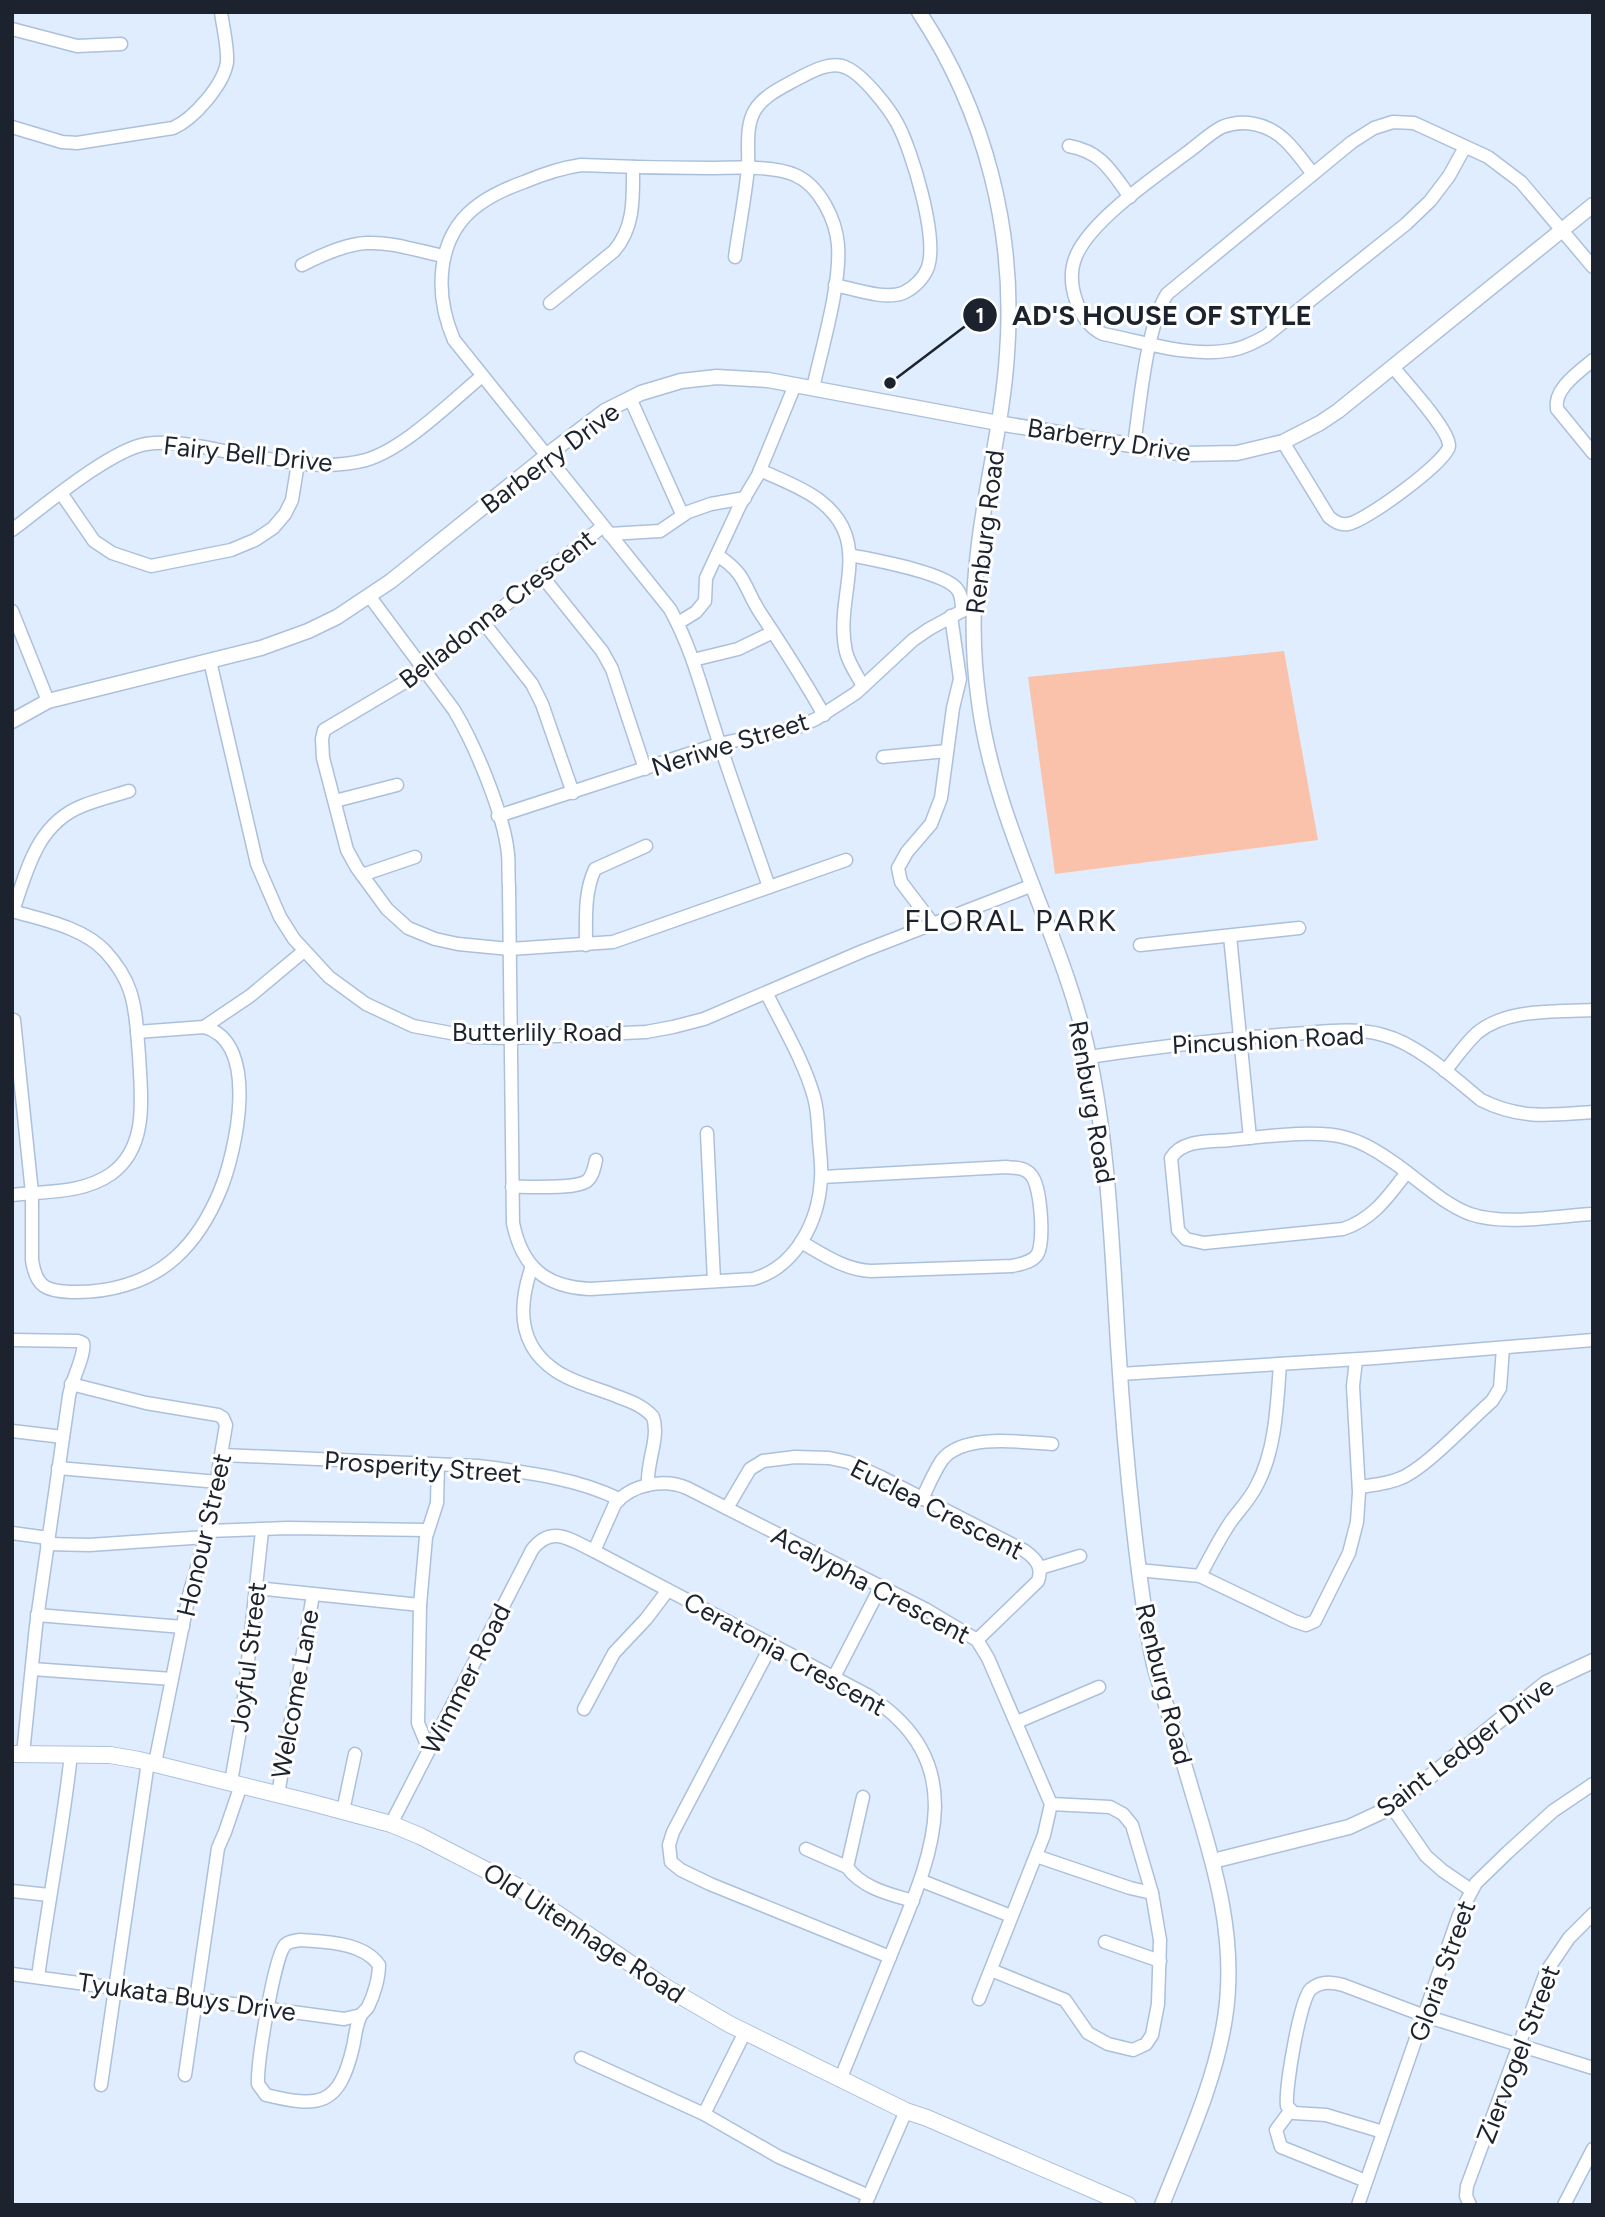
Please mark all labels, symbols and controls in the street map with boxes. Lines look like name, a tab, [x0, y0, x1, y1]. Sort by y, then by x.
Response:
callout: AD'S HOUSE OF STYLE	[963, 291, 1326, 340]
text: AD'S HOUSE OF STYLE	[1012, 298, 1312, 332]
text: 1	[976, 303, 984, 328]
street label: Barberry Drive	[474, 396, 626, 520]
street label: Barberry Drive	[1025, 411, 1193, 469]
street label: Fairy Bell Drive	[162, 429, 334, 479]
street label: Renburg Road	[959, 448, 1011, 616]
street label: Belladonna Crescent	[392, 522, 602, 696]
street label: Neriwe Street	[648, 705, 813, 783]
district label: FLORAL PARK	[904, 902, 1118, 939]
street label: Butterlily Road	[452, 1016, 622, 1048]
street label: Renburg Road	[1062, 1018, 1122, 1186]
street label: Pincushion Road	[1171, 1019, 1365, 1061]
street label: Prosperity Street	[323, 1444, 523, 1490]
street label: Honour Street	[170, 1450, 238, 1620]
street label: Euclea Crescent	[845, 1452, 1029, 1566]
street label: Acalypha Crescent	[766, 1519, 976, 1651]
street label: Joyful Street	[223, 1580, 273, 1734]
street label: Ceratonia Crescent	[678, 1585, 892, 1723]
street label: Wimmer Road	[414, 1598, 518, 1760]
street label: Renburg Road	[1129, 1600, 1199, 1768]
street label: Welcome Lane	[264, 1607, 326, 1781]
street label: Saint Ledger Drive	[1370, 1670, 1560, 1824]
street label: Old Uitenhage Road	[477, 1856, 691, 2010]
street label: Gloria Street	[1402, 1896, 1482, 2046]
street label: Ziervogel Street	[1469, 1960, 1567, 2148]
street label: Tyukata Buys Drive	[76, 1966, 298, 2028]

